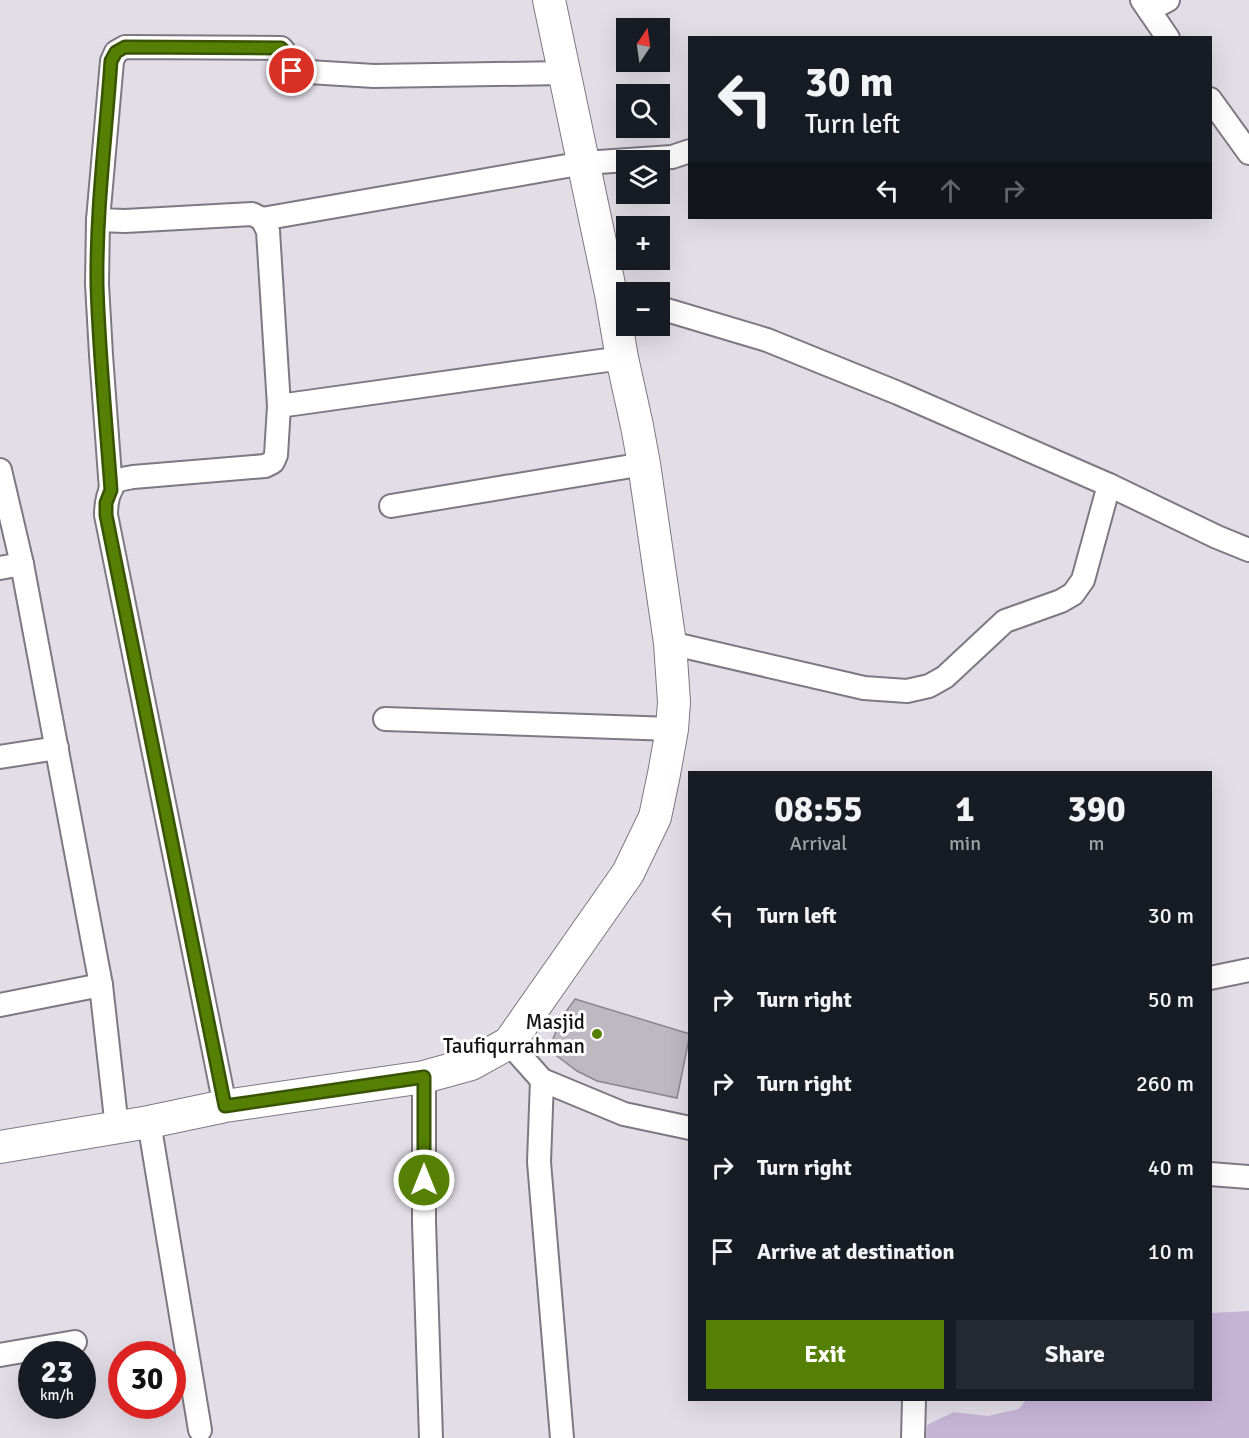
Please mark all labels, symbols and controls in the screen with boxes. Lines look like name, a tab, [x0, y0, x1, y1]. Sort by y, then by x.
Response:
north arrow	[616, 18, 670, 72]
map controls	[616, 18, 670, 336]
pin	[266, 45, 317, 96]
icon: arrive	[275, 54, 308, 87]
text: 30 m	[805, 57, 894, 108]
icon: left	[706, 60, 784, 138]
button: search	[616, 84, 670, 138]
text: Turn left	[805, 108, 900, 141]
button: layers	[616, 150, 670, 204]
icon: left	[871, 174, 904, 207]
icon: ahead	[934, 174, 967, 207]
icon: right	[997, 174, 1030, 207]
button: +	[616, 216, 670, 270]
button: −	[616, 282, 670, 336]
text: 08:55	[774, 787, 863, 832]
text: 1	[955, 787, 975, 832]
text: 390	[1067, 787, 1126, 832]
text: Arrival	[790, 831, 847, 856]
text: min	[949, 831, 981, 856]
text: m	[1089, 831, 1105, 856]
icon: left	[706, 899, 739, 932]
text: Turn left	[757, 902, 837, 929]
text: 30 m	[1148, 902, 1194, 929]
icon: right	[706, 983, 739, 1016]
text: Turn right	[757, 986, 852, 1013]
text: 50 m	[1148, 986, 1194, 1013]
place label: Masjid Taufiqurrahman	[443, 1009, 585, 1059]
marker: Masjid Taufiqurrahman	[590, 1027, 604, 1041]
icon: right	[706, 1067, 739, 1100]
text: Turn right	[757, 1070, 852, 1097]
text: 260 m	[1136, 1070, 1194, 1097]
position arrow	[392, 1148, 456, 1212]
icon: right	[706, 1151, 739, 1184]
text: Turn right	[757, 1154, 852, 1181]
text: 40 m	[1148, 1154, 1194, 1181]
icon: arrive	[706, 1235, 739, 1268]
text: Arrive at destination	[757, 1238, 954, 1265]
text: 10 m	[1148, 1238, 1194, 1265]
button: Exit	[706, 1320, 944, 1389]
button: Share	[956, 1320, 1194, 1389]
speed limit sign: 30	[108, 1341, 186, 1419]
text: 23	[41, 1354, 73, 1391]
text: km/h	[40, 1386, 74, 1404]

